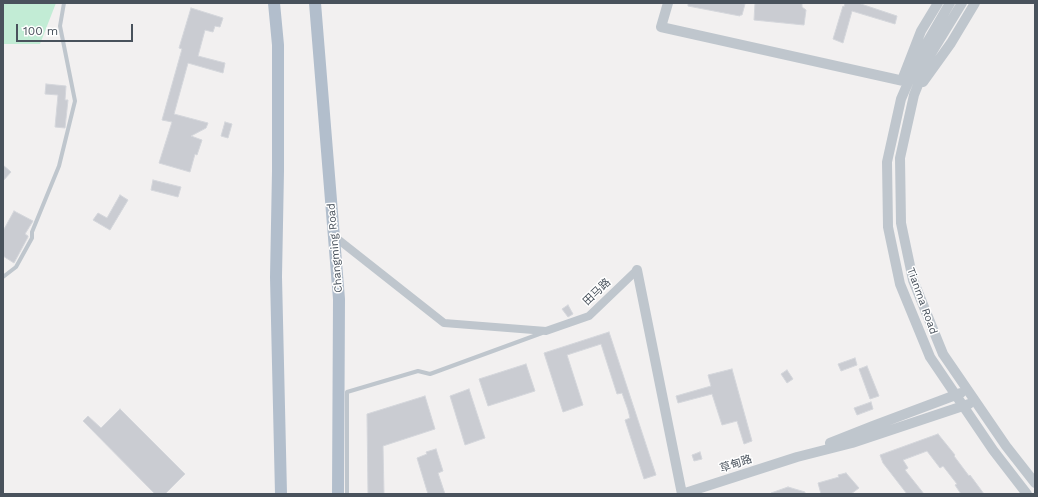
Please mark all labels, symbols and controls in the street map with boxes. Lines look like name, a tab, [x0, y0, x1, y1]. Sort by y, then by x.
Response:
scale bar	[18, 16, 135, 42]
text: 100 m	[23, 24, 58, 38]
street label: Changming Road	[325, 203, 345, 293]
street label: Tianma Road	[904, 266, 940, 336]
street label: 田马路	[581, 276, 613, 308]
street label: 草甸路	[718, 453, 754, 475]

